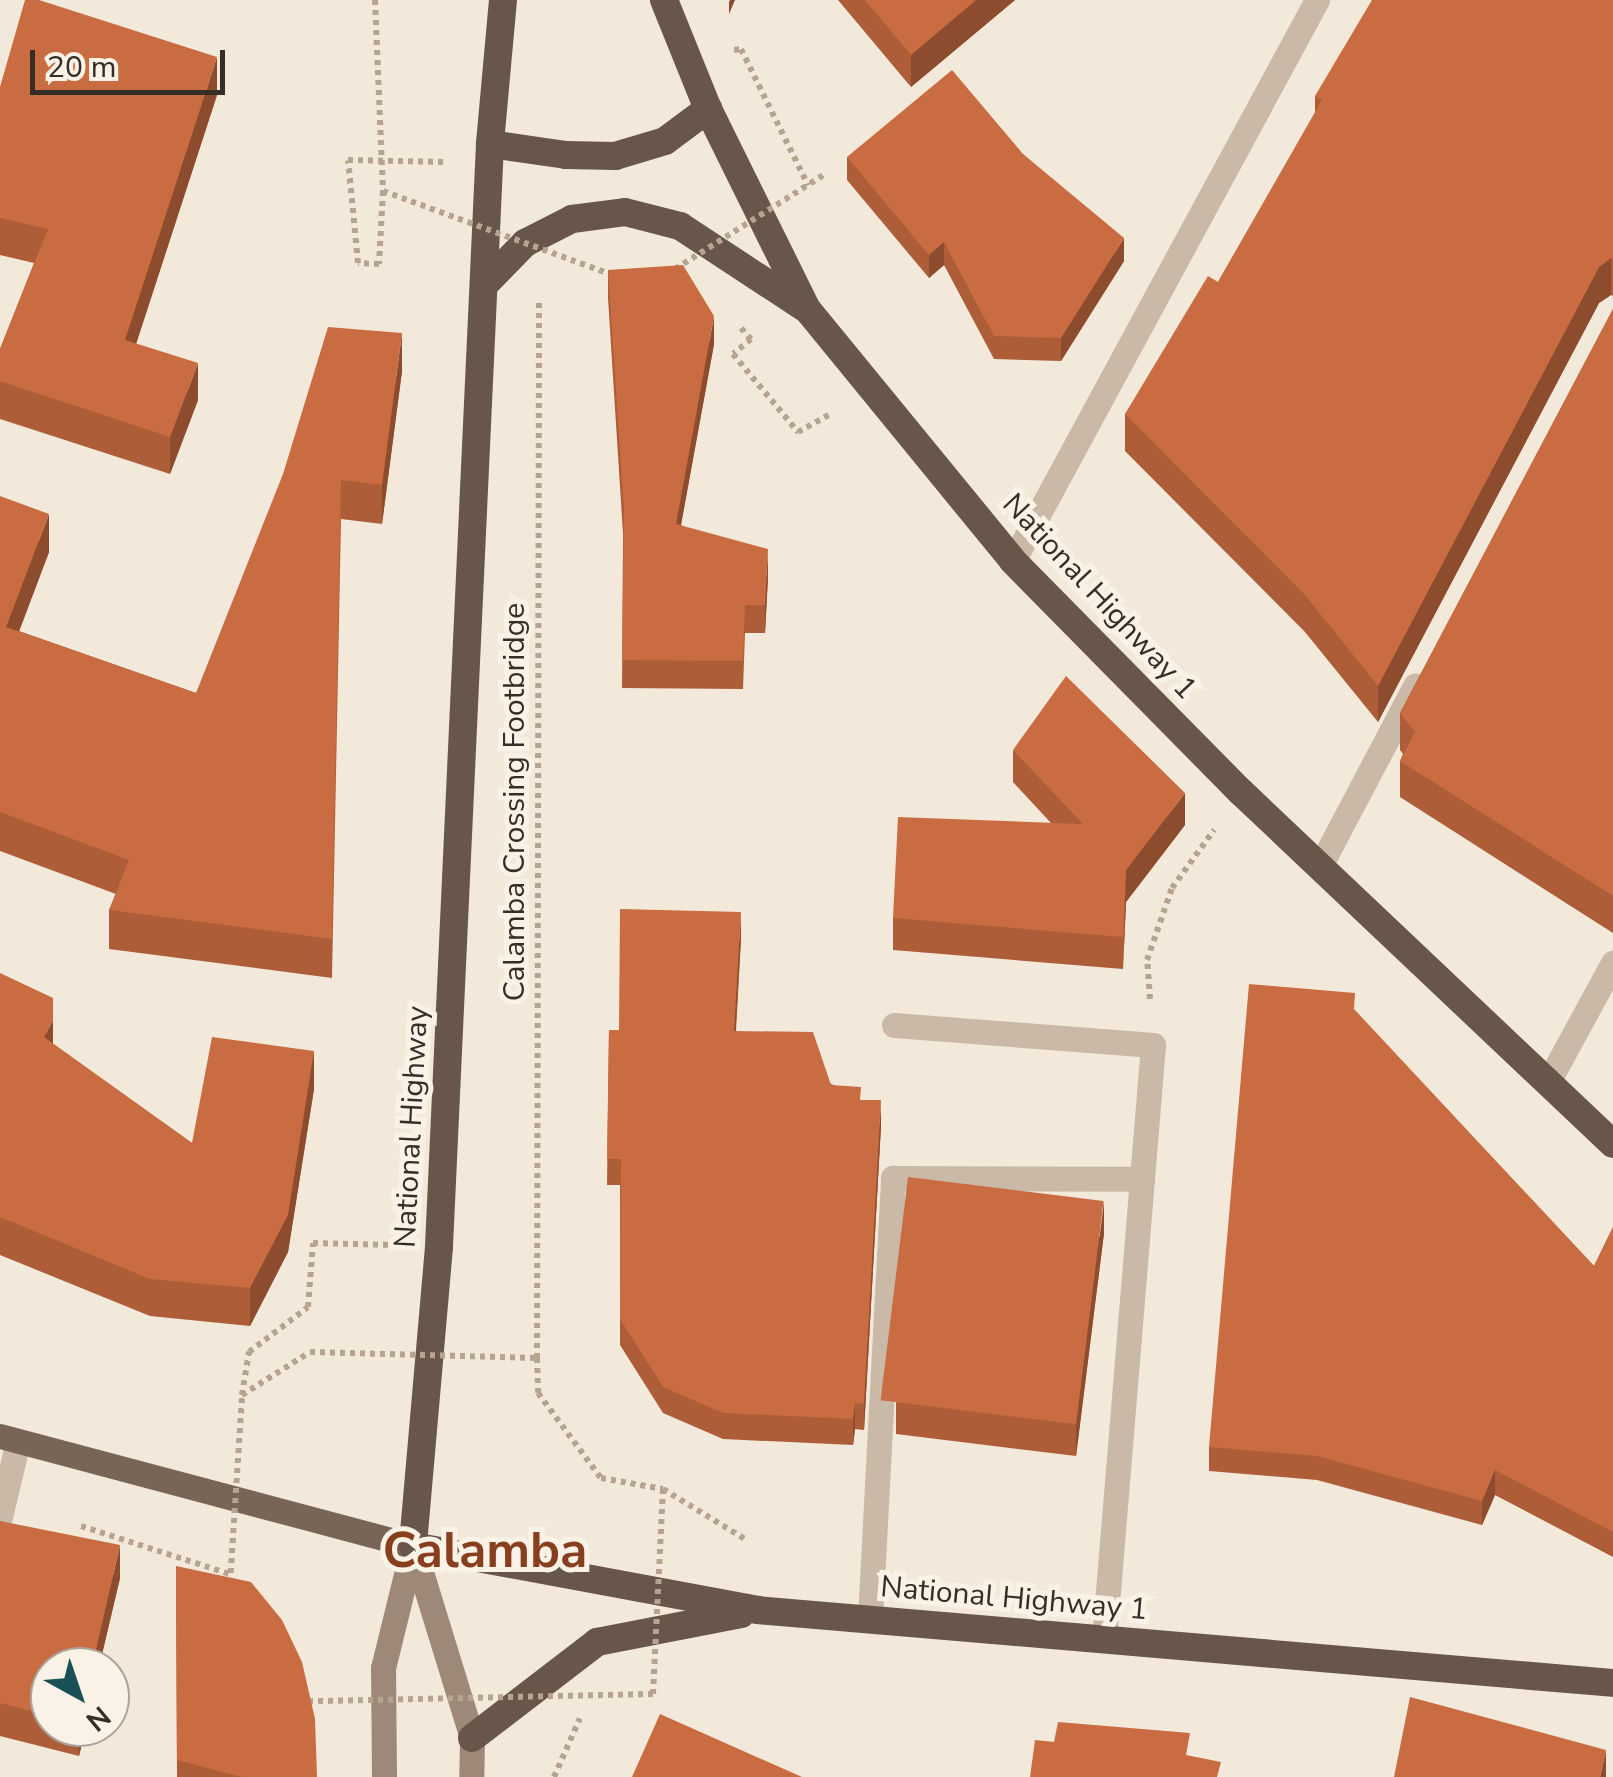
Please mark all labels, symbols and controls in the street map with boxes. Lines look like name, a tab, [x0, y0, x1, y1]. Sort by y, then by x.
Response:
scale bar	[35, 30, 230, 92]
text: 20 m	[47, 47, 116, 88]
street label: National Highway 1	[995, 487, 1203, 707]
street label: Calamba Crossing Footbridge	[497, 603, 533, 1001]
street label: National Highway	[388, 1005, 436, 1249]
district label: Calamba	[383, 1521, 587, 1581]
street label: National Highway 1	[879, 1569, 1149, 1629]
north arrow	[30, 1647, 130, 1747]
text: N	[78, 1697, 118, 1740]

